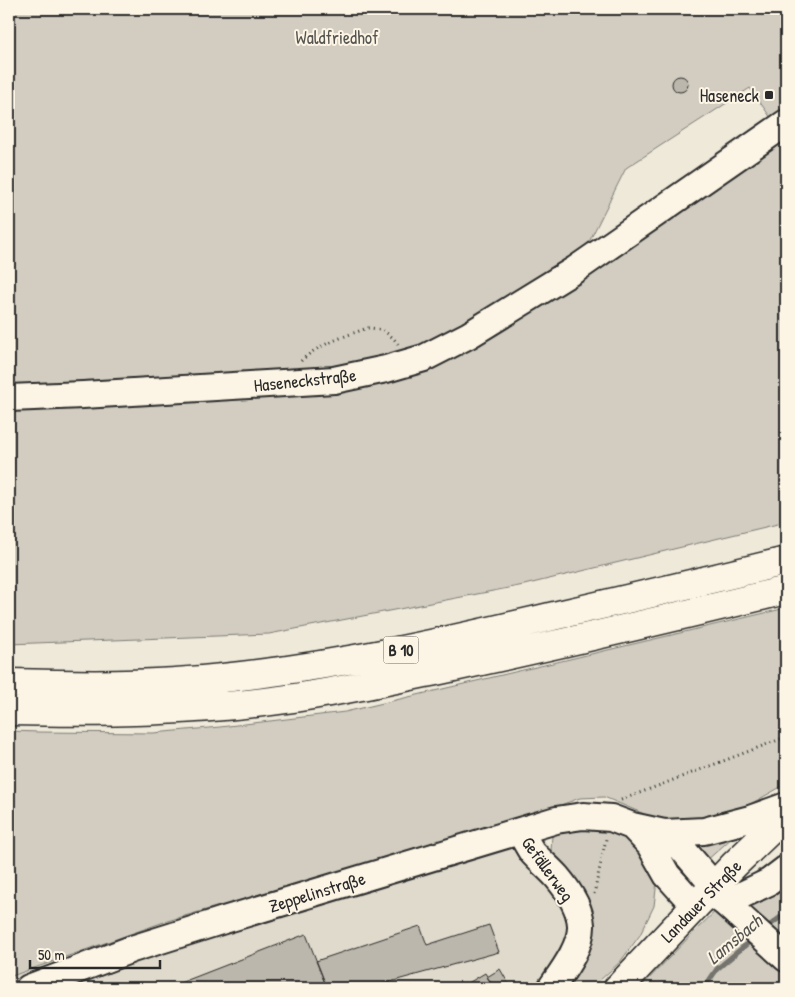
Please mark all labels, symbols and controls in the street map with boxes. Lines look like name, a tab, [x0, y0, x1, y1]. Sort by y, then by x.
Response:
park label: Waldfriedhof	[296, 25, 379, 50]
place label: Haseneck	[700, 83, 760, 108]
marker: Haseneck	[763, 89, 775, 101]
street label: Haseneckstraße	[252, 362, 358, 398]
road number: B 10	[384, 636, 418, 664]
street label: Gefällerweg	[516, 831, 580, 907]
street label: Landauer Straße	[655, 854, 747, 948]
street label: Zeppelinstraße	[266, 865, 368, 919]
water label: Lamsbach	[701, 907, 769, 970]
scale bar	[30, 937, 160, 969]
text: 50 m	[38, 944, 65, 965]

